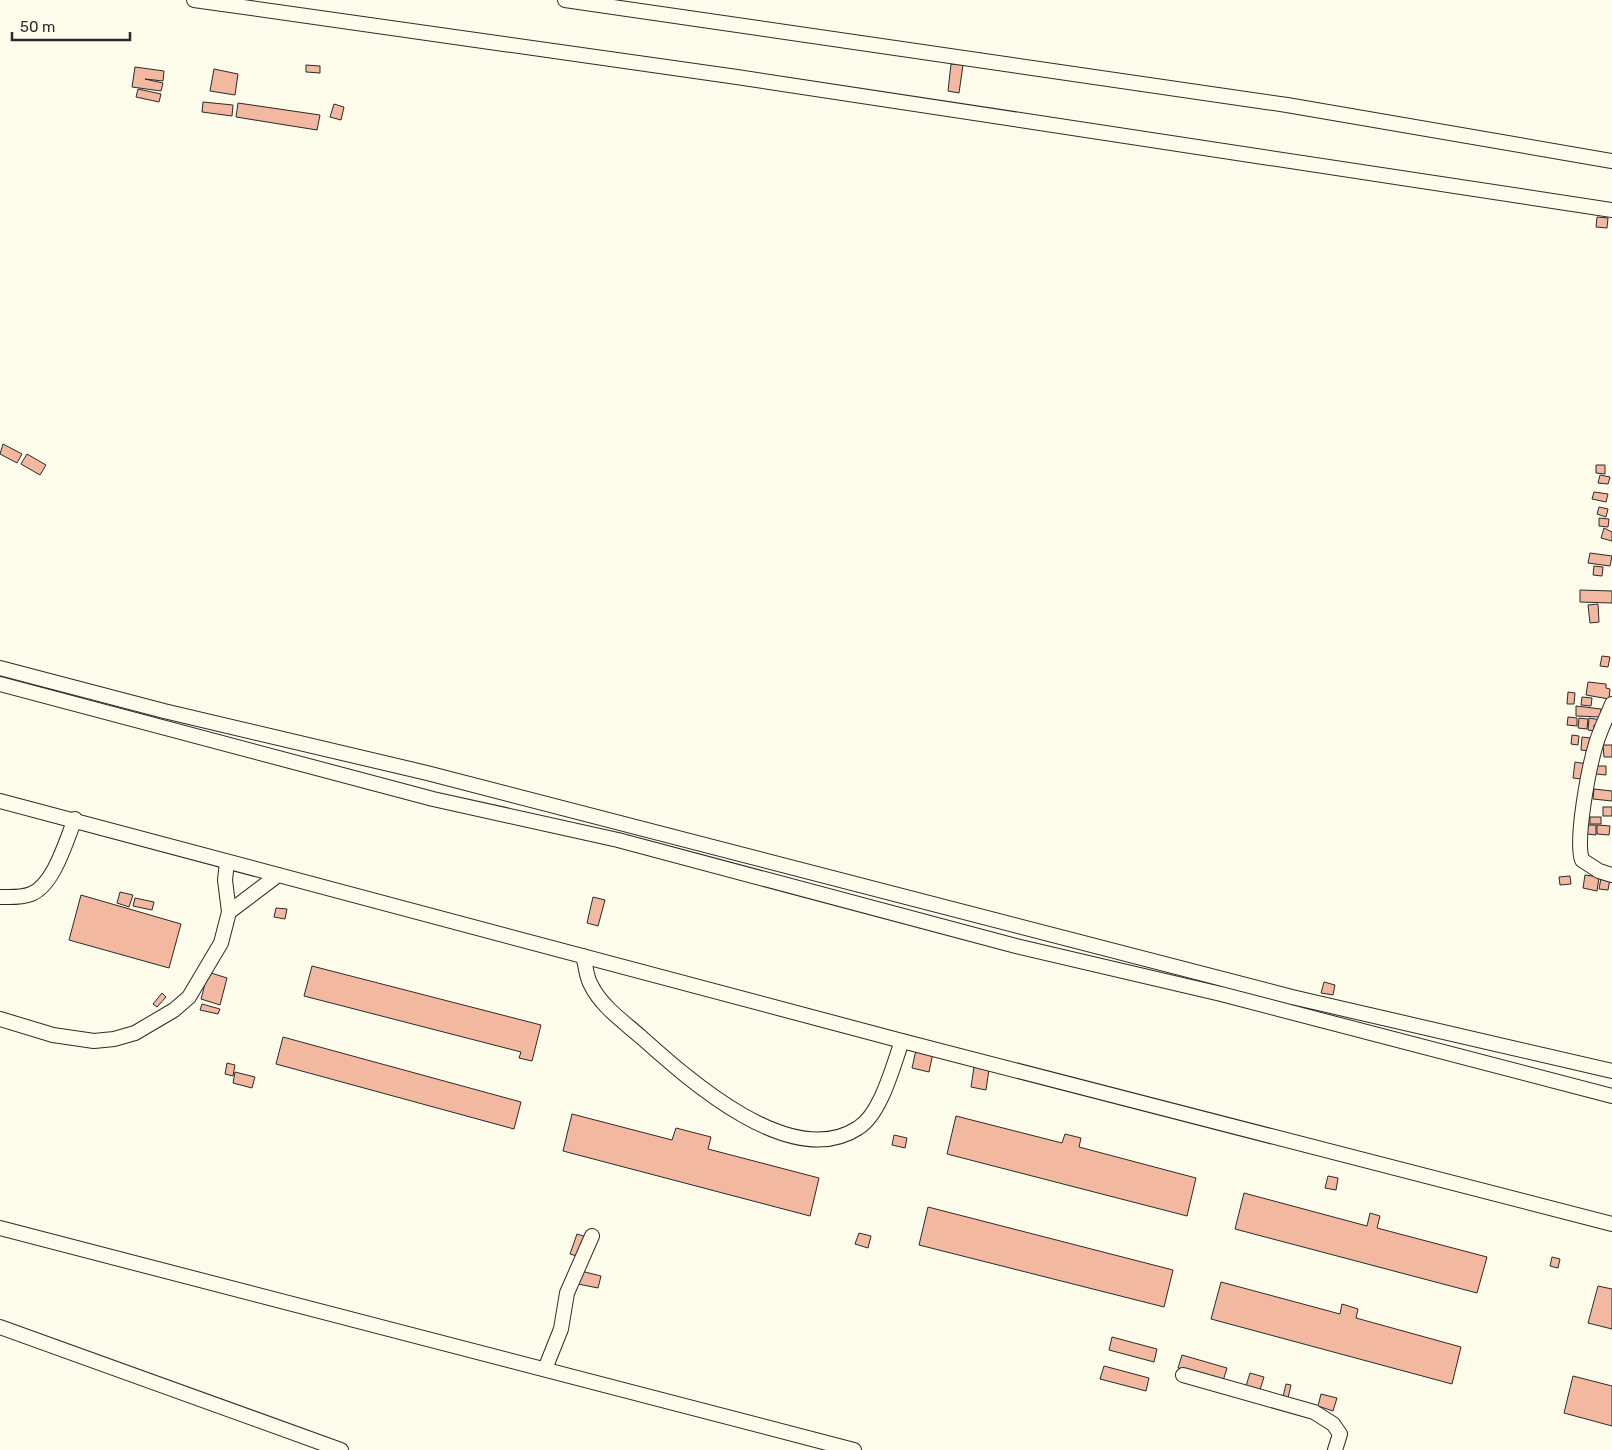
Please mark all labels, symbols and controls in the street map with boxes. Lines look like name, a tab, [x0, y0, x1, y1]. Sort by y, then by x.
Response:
scale bar	[12, 10, 130, 42]
text: 50 m	[20, 18, 55, 36]

